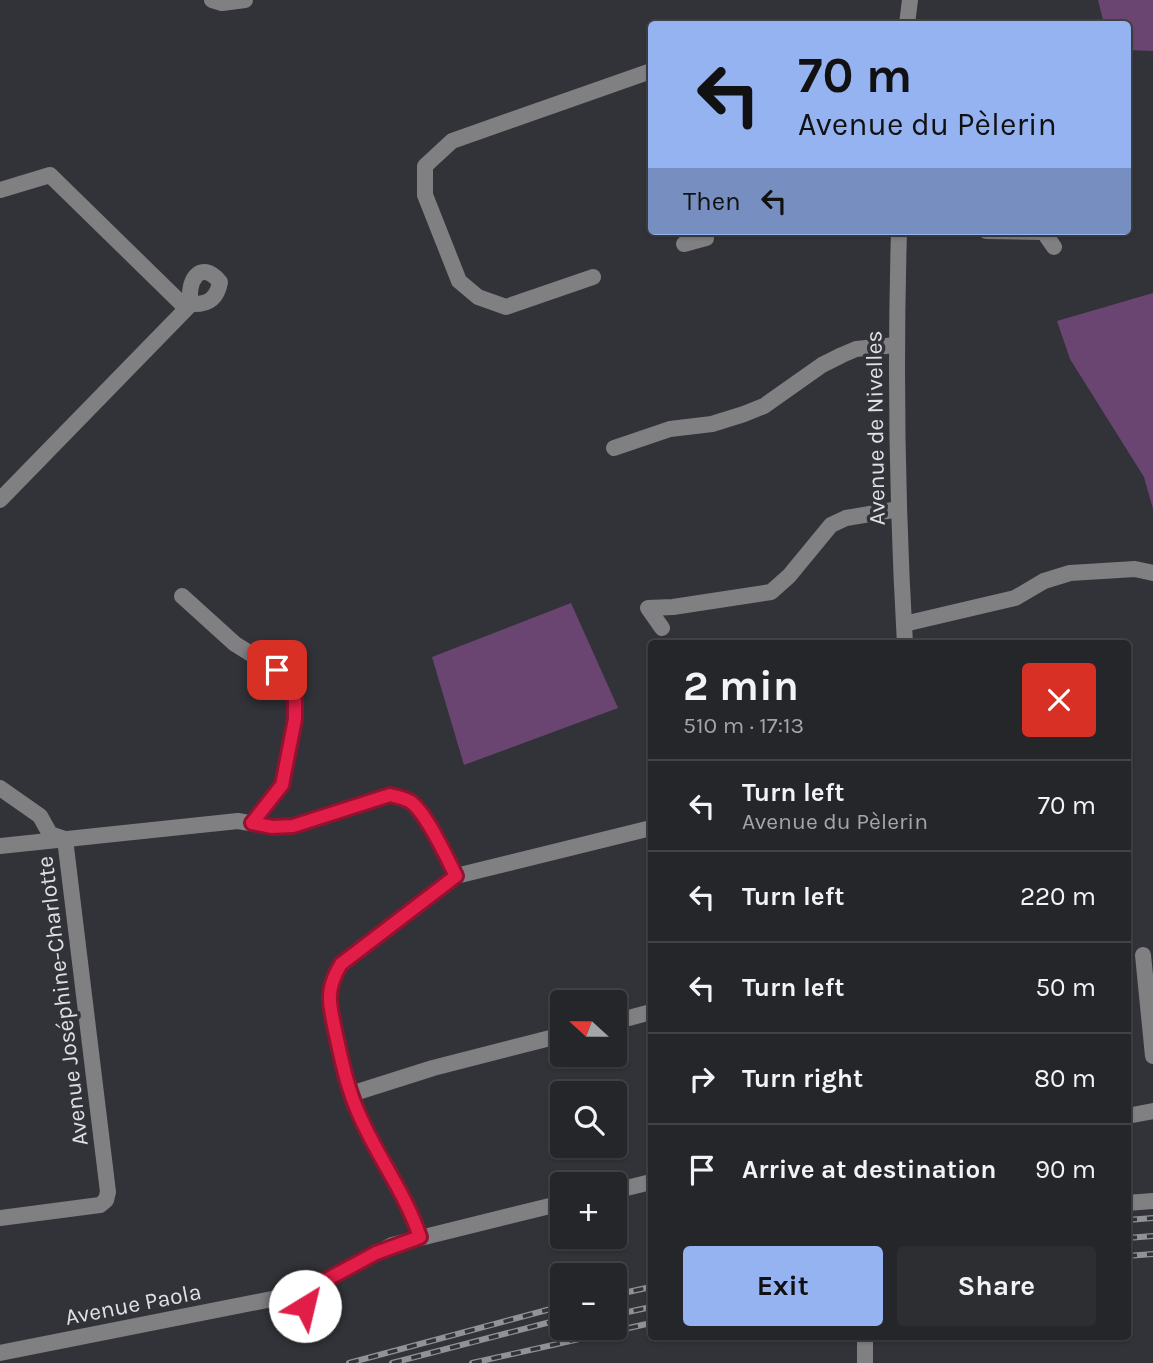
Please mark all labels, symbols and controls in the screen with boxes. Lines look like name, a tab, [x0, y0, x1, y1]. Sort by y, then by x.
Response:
text: 70 m	[798, 47, 912, 104]
icon: left	[683, 49, 774, 140]
text: Avenue du Pèlerin	[798, 106, 1057, 143]
icon: left	[755, 182, 793, 220]
text: Then	[683, 186, 741, 217]
street label: Avenue de Nivelles	[860, 330, 891, 526]
pin	[247, 640, 307, 700]
icon: arrive	[258, 651, 296, 689]
text: 2 min	[683, 661, 799, 711]
button: close	[1022, 663, 1096, 737]
text: 510 m · 17:13	[683, 712, 804, 739]
text: Turn left	[742, 777, 844, 808]
icon: left	[683, 787, 721, 825]
text: 70 m	[1038, 790, 1096, 821]
text: Avenue du Pèlerin	[742, 808, 928, 835]
street label: Avenue Joséphine-Charlotte	[31, 854, 94, 1147]
icon: left	[683, 878, 721, 916]
text: Turn left	[742, 881, 844, 912]
text: 220 m	[1020, 881, 1096, 912]
icon: left	[683, 969, 721, 1007]
text: Turn left	[742, 972, 844, 1003]
text: 50 m	[1035, 972, 1096, 1003]
north arrow	[550, 990, 626, 1068]
map controls	[550, 990, 627, 1340]
icon: right	[683, 1060, 721, 1098]
text: Turn right	[742, 1063, 863, 1094]
text: 80 m	[1034, 1063, 1096, 1094]
button: search	[550, 1081, 627, 1158]
icon: arrive	[683, 1151, 721, 1189]
text: Arrive at destination	[742, 1154, 996, 1185]
text: 90 m	[1035, 1154, 1096, 1185]
button: +	[550, 1172, 627, 1249]
button: Exit	[683, 1246, 883, 1326]
button: Share	[897, 1246, 1096, 1326]
button: −	[550, 1263, 627, 1340]
position arrow	[268, 1269, 342, 1343]
street label: Avenue Paola	[63, 1278, 204, 1331]

